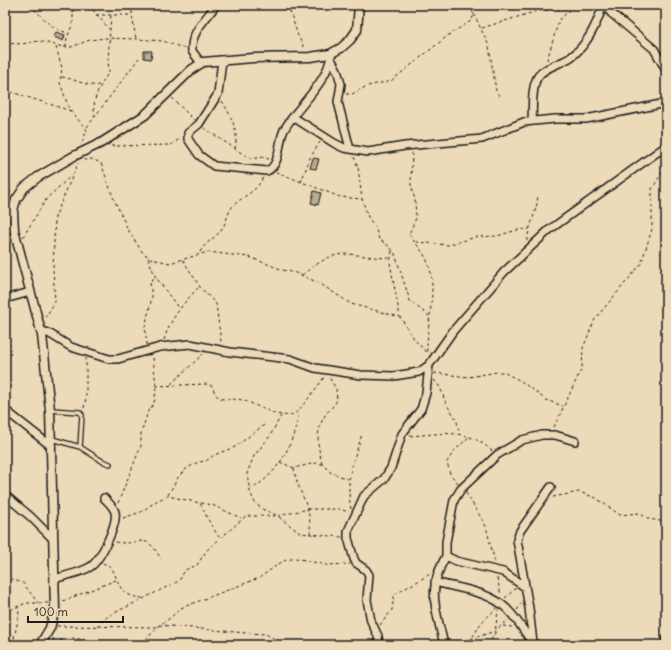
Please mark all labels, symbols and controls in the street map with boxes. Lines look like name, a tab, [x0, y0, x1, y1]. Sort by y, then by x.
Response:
scale bar	[28, 598, 123, 624]
text: 100 m	[34, 604, 68, 619]

